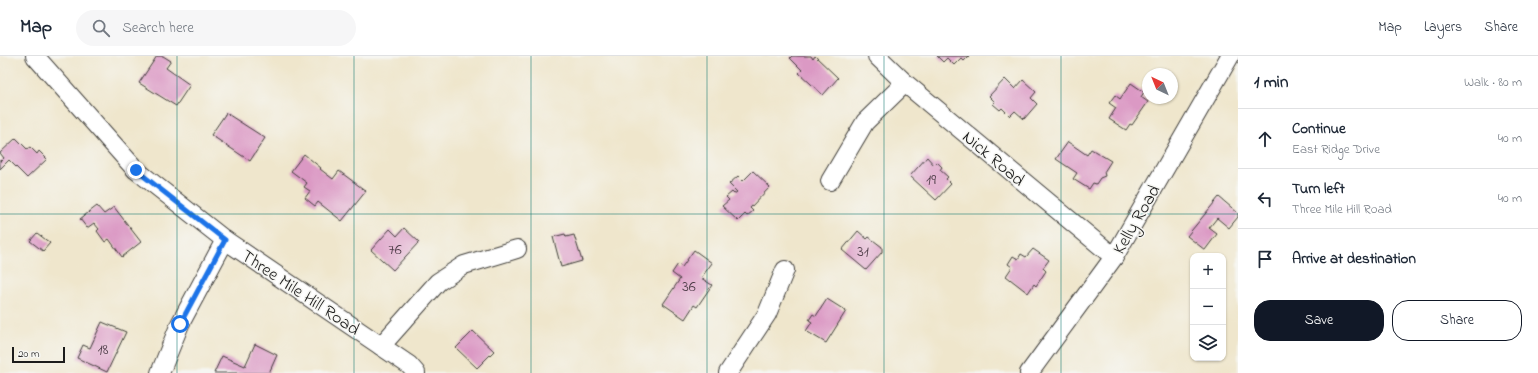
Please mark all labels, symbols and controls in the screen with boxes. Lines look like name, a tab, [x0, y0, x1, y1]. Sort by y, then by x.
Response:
search box	[76, 10, 356, 46]
text: Map	[20, 14, 52, 41]
icon: search	[90, 17, 112, 39]
text: Search here	[122, 17, 194, 39]
text: Map	[1378, 17, 1402, 38]
text: Layers	[1424, 17, 1462, 38]
text: Share	[1484, 17, 1518, 38]
north arrow	[1142, 68, 1178, 104]
text: 1 min	[1254, 70, 1288, 95]
text: Walk · 80 m	[1464, 73, 1522, 92]
text: Continue	[1292, 118, 1346, 140]
street label: Nick Road	[956, 125, 1030, 194]
icon: ahead	[1254, 128, 1276, 150]
text: 40 m	[1498, 129, 1522, 148]
text: East Ridge Drive	[1292, 140, 1380, 159]
route end	[127, 161, 145, 179]
house number: 19	[926, 168, 936, 192]
text: Turn left	[1292, 178, 1345, 200]
street label: Kelly Road	[1107, 180, 1168, 260]
icon: left	[1254, 188, 1276, 210]
text: 40 m	[1498, 189, 1522, 208]
text: Three Mile Hill Road	[1292, 200, 1392, 219]
house number: 76	[388, 238, 402, 262]
house number: 31	[857, 240, 869, 264]
street label: Three Mile Hill Road	[235, 244, 364, 343]
icon: arrive	[1254, 248, 1276, 270]
text: Arrive at destination	[1292, 248, 1416, 270]
map controls	[1190, 253, 1226, 361]
button: +	[1190, 253, 1226, 289]
house number: 36	[682, 275, 696, 299]
button: −	[1190, 289, 1226, 325]
button: Save	[1254, 300, 1384, 341]
button: Share	[1392, 300, 1522, 341]
route start	[171, 315, 189, 333]
button: layers	[1190, 325, 1226, 361]
house number: 18	[97, 338, 109, 362]
scale bar	[12, 345, 65, 364]
text: 20 m	[18, 346, 40, 362]

